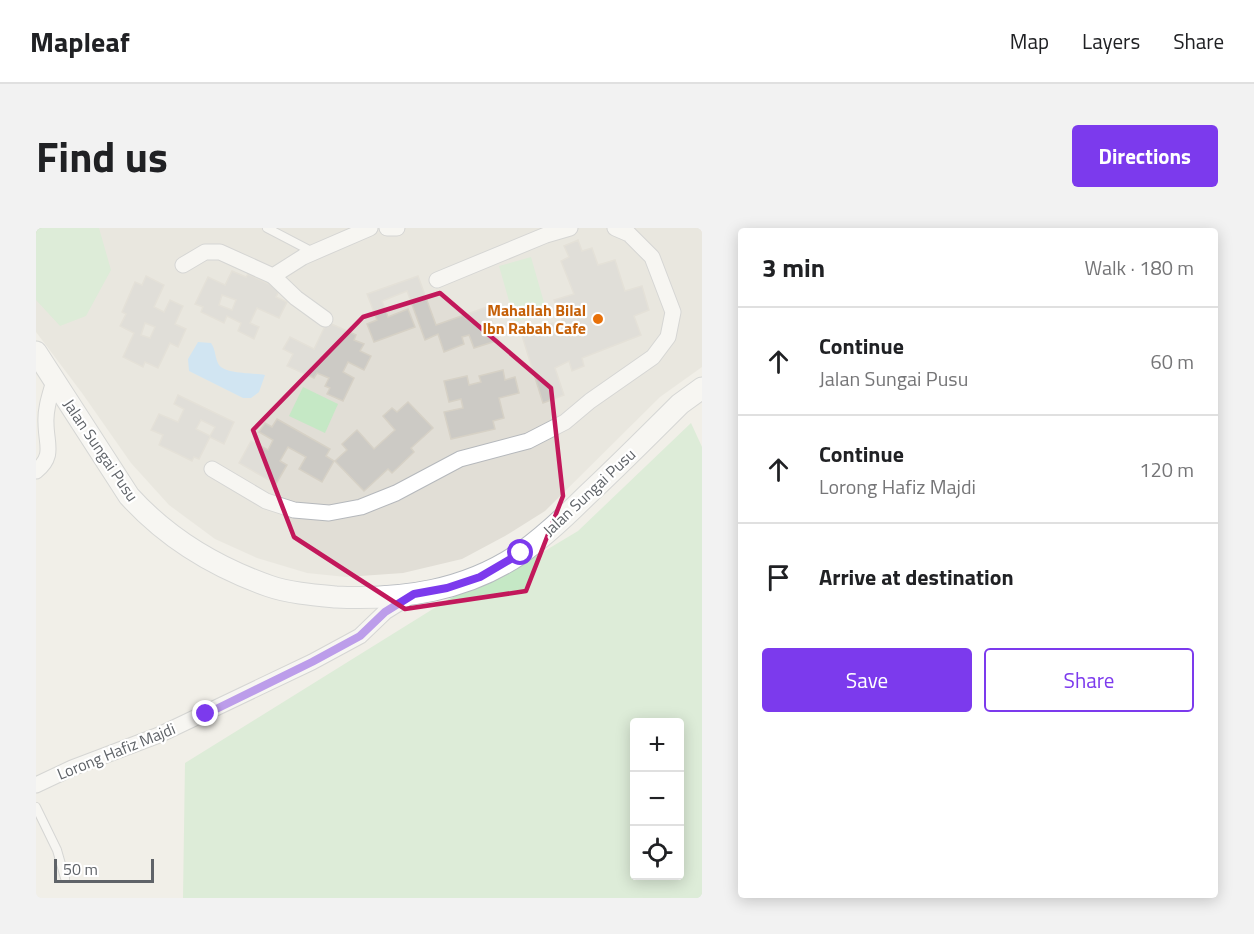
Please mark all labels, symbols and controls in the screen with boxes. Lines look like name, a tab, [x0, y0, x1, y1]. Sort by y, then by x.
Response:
text: Mapleaf	[30, 20, 130, 63]
text: Map	[1010, 25, 1049, 57]
text: Layers	[1082, 25, 1140, 57]
text: Share	[1173, 25, 1224, 57]
text: Find us	[36, 124, 168, 188]
button: Directions	[1072, 125, 1218, 187]
text: 3 min	[762, 248, 825, 287]
text: Walk · 180 m	[1085, 252, 1194, 283]
place label: Mahallah Bilal Ibn Rabah Cafe	[482, 298, 586, 340]
marker: Mahallah Bilal Ibn Rabah Cafe	[591, 312, 605, 326]
text: Continue	[819, 329, 904, 363]
icon: ahead	[762, 345, 795, 378]
text: 60 m	[1150, 346, 1194, 377]
text: Jalan Sungai Pusu	[819, 363, 968, 394]
street label: Jalan Sungai Pusu	[58, 394, 144, 506]
text: Continue	[819, 437, 904, 471]
street label: Jalan Sungai Pusu	[537, 443, 641, 541]
icon: ahead	[762, 453, 795, 486]
text: 120 m	[1139, 454, 1194, 485]
text: Lorong Hafiz Majdi	[819, 471, 976, 502]
route start	[507, 539, 533, 565]
text: Arrive at destination	[819, 560, 1014, 594]
icon: arrive	[762, 561, 795, 594]
button: Save	[762, 648, 972, 712]
button: Share	[984, 648, 1194, 712]
route end	[192, 700, 218, 726]
street label: Lorong Hafiz Majdi	[53, 716, 179, 786]
map controls	[630, 718, 684, 880]
button: +	[630, 718, 684, 772]
button: −	[630, 772, 684, 826]
button: locate	[630, 826, 684, 880]
scale bar	[54, 856, 154, 884]
text: 50 m	[63, 857, 98, 881]

